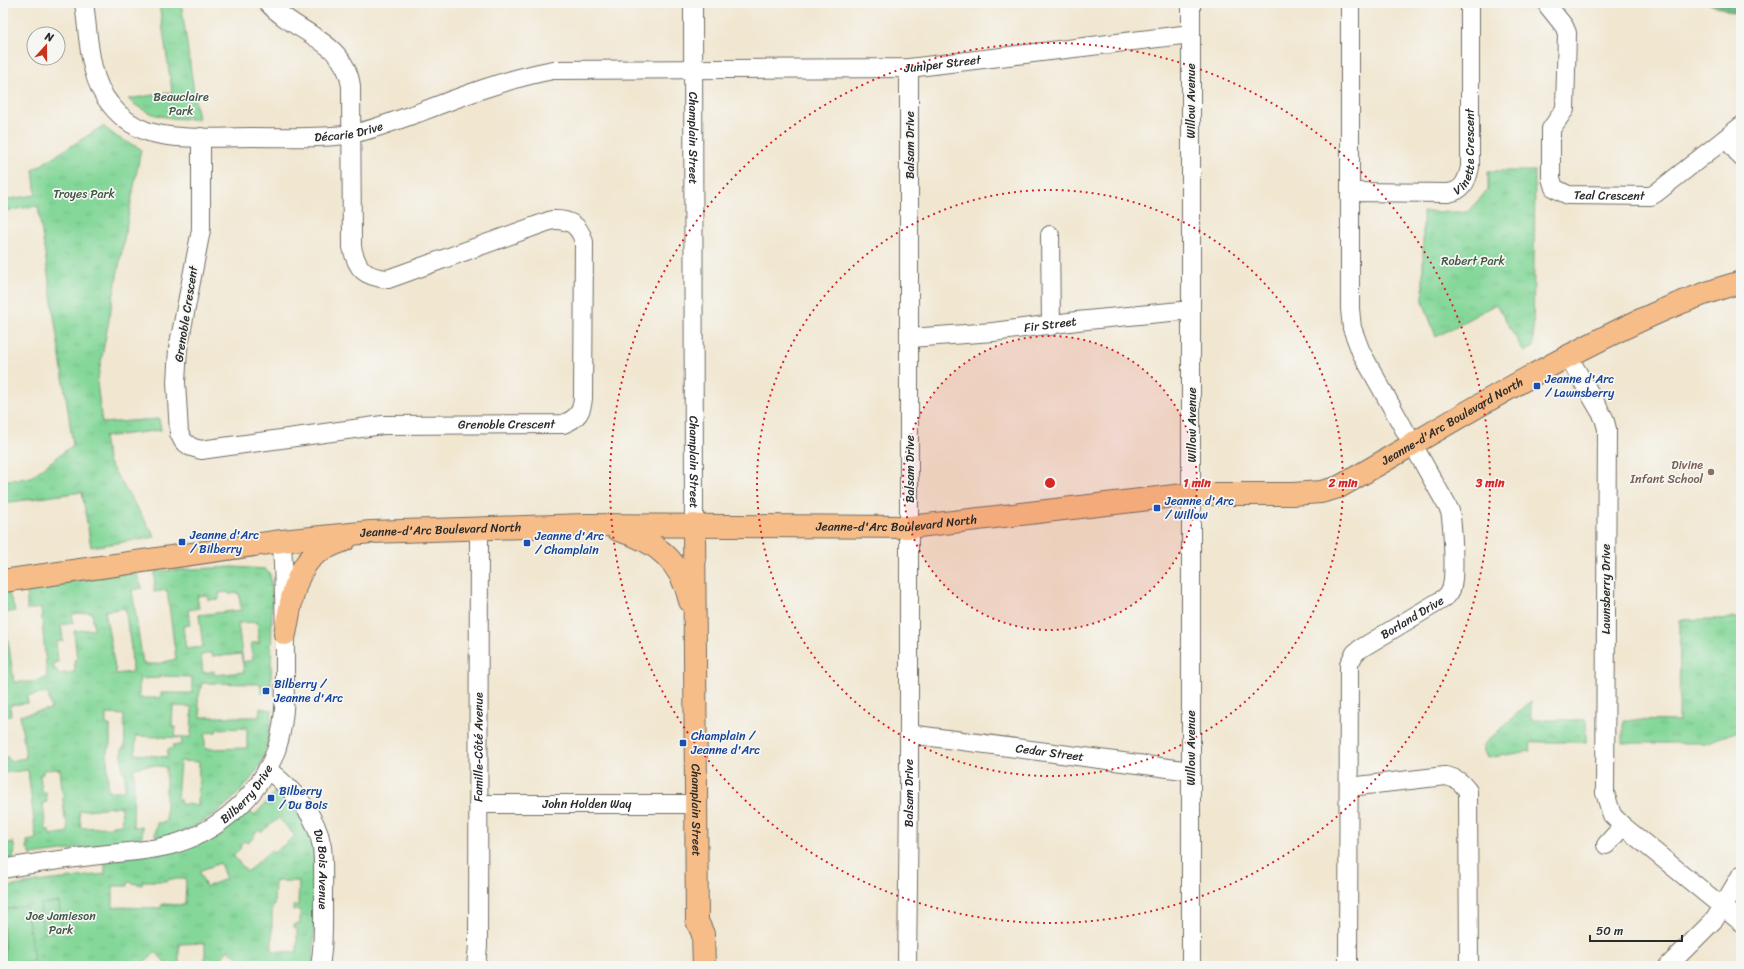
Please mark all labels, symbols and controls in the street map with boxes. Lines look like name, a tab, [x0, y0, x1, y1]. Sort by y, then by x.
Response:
north arrow	[26, 26, 66, 66]
text: N	[42, 27, 57, 48]
street label: Juniper Street	[903, 48, 983, 79]
street label: Willow Avenue	[1180, 63, 1202, 139]
park label: Beauclaire Park	[153, 86, 209, 122]
street label: Champlain Street	[682, 92, 704, 184]
street label: Vinette Crescent	[1449, 107, 1481, 201]
street label: Balsam Drive	[899, 111, 921, 179]
street label: Décarie Drive	[314, 115, 386, 148]
park label: Troyes Park	[53, 183, 115, 205]
street label: Teal Crescent	[1574, 184, 1646, 207]
park label: Robert Park	[1441, 250, 1505, 272]
street label: Grenoble Crescent	[168, 263, 205, 364]
street label: Fir Street	[1023, 310, 1078, 339]
place label: Jeanne d'Arc / Lawnsberry	[1544, 368, 1615, 404]
street label: Jeanne-d'Arc Boulevard North	[1376, 371, 1527, 472]
marker: Jeanne d'Arc / Lawnsberry	[1532, 381, 1542, 391]
street label: Willow Avenue	[1181, 387, 1203, 463]
street label: Grenoble Crescent	[458, 413, 556, 436]
street label: Champlain Street	[683, 416, 705, 508]
street label: Balsam Drive	[899, 435, 921, 503]
place label: Divine Infant School	[1629, 454, 1704, 490]
marker: Divine Infant School	[1706, 467, 1716, 477]
text: 1 min	[1183, 472, 1211, 494]
text: 2 min	[1327, 472, 1358, 494]
text: 3 min	[1475, 472, 1505, 494]
centre of rings	[1043, 476, 1057, 490]
place label: Jeanne d'Arc / Willow	[1164, 490, 1234, 526]
marker: Jeanne d'Arc / Willow	[1152, 503, 1162, 513]
street label: Jeanne-d'Arc Boulevard North	[815, 508, 978, 538]
street label: Jeanne-d'Arc Boulevard North	[358, 516, 522, 544]
place label: Jeanne d'Arc / Bilberry	[189, 524, 259, 560]
place label: Jeanne d'Arc / Champlain	[534, 525, 604, 561]
marker: Jeanne d'Arc / Bilberry	[177, 537, 187, 547]
marker: Jeanne d'Arc / Champlain	[522, 538, 532, 548]
street label: Lawnsberry Drive	[1595, 544, 1617, 634]
street label: Borland Drive	[1376, 590, 1448, 645]
place label: Bilberry / Jeanne d'Arc	[273, 673, 343, 709]
marker: Bilberry / Jeanne d'Arc	[261, 686, 271, 696]
street label: Famille-Côté Avenue	[467, 692, 490, 802]
street label: Willow Avenue	[1180, 710, 1202, 786]
place label: Champlain / Jeanne d'Arc	[690, 725, 760, 761]
street label: Cedar Street	[1014, 737, 1085, 768]
marker: Champlain / Jeanne d'Arc	[678, 738, 688, 748]
street label: Balsam Drive	[898, 759, 920, 827]
street label: Bilberry Drive	[215, 760, 279, 829]
street label: Champlain Street	[685, 764, 708, 856]
place label: Bilberry / Du Bois	[279, 780, 328, 816]
marker: Bilberry / Du Bois	[266, 793, 276, 803]
street label: John Holden Way	[542, 793, 632, 815]
street label: Du Bois Avenue	[307, 826, 334, 910]
park label: Joe Jamieson Park	[25, 905, 96, 941]
scale bar	[1590, 917, 1682, 943]
text: 50 m	[1596, 920, 1623, 942]

